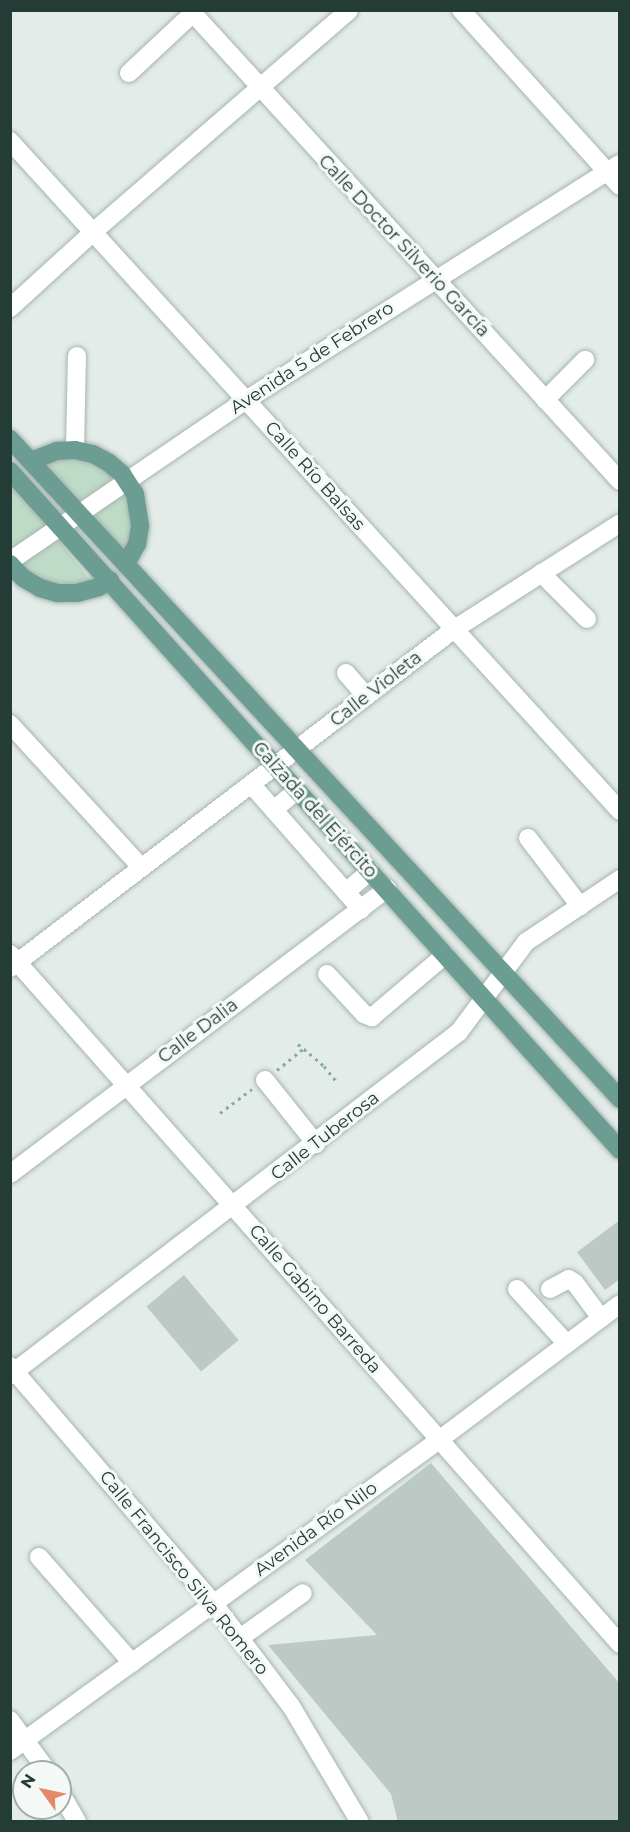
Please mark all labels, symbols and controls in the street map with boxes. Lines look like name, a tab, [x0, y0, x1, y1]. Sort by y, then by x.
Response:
street label: Calle Doctor Silverio García	[314, 150, 494, 342]
street label: Avenida 5 de Febrero	[226, 297, 398, 419]
street label: Calle Río Balsas	[260, 417, 370, 535]
street label: Calle Violeta	[326, 647, 426, 731]
street label: Calzada del Ejército	[248, 737, 382, 883]
street label: Calle Dalia	[154, 994, 242, 1068]
street label: Calle Tuberosa	[267, 1087, 383, 1185]
street label: Calle Gabino Barreda	[244, 1220, 386, 1378]
street label: Calle Francisco Silva Romero	[95, 1466, 273, 1680]
street label: Avenida Río Nilo	[250, 1477, 382, 1581]
north arrow	[12, 1760, 72, 1820]
text: N	[17, 1770, 40, 1792]

